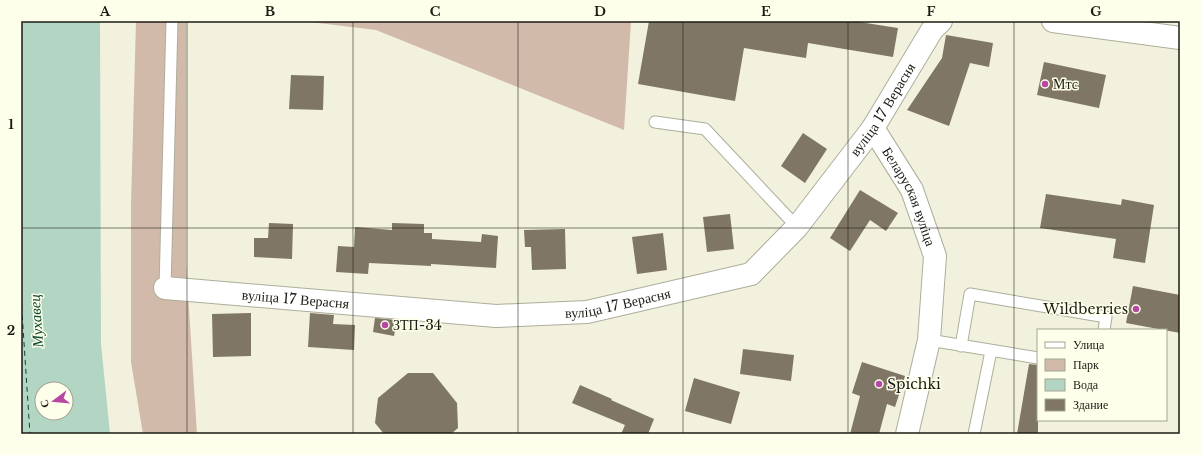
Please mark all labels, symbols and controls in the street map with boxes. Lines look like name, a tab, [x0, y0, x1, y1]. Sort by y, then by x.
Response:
text: A	[99, 3, 111, 20]
text: B	[265, 3, 275, 20]
text: C	[430, 3, 441, 20]
text: D	[594, 3, 606, 20]
text: E	[761, 3, 771, 20]
text: F	[927, 3, 936, 20]
text: G	[1090, 3, 1102, 20]
street label: вуліца 17 Верасня	[846, 59, 919, 160]
place label: Мтс	[1053, 75, 1078, 93]
marker: Мтс	[1040, 79, 1050, 89]
text: 1	[8, 116, 14, 133]
street label: Беларуская вуліца	[878, 144, 940, 249]
street label: вуліца 17 Верасня	[565, 284, 673, 322]
street label: вуліца 17 Верасня	[241, 286, 350, 313]
water label: Мухавец	[25, 294, 47, 349]
place label: Wildberries	[1042, 300, 1128, 318]
marker: Wildberries	[1131, 304, 1141, 314]
place label: ЗТП-34	[393, 316, 442, 334]
marker: ЗТП-34	[380, 320, 390, 330]
text: 2	[7, 322, 15, 339]
legend	[1037, 329, 1167, 421]
text: Улица	[1073, 337, 1105, 352]
text: Парк	[1073, 357, 1099, 372]
place label: Spichki	[887, 375, 941, 393]
text: Вода	[1073, 377, 1099, 392]
marker: Spichki	[874, 379, 884, 389]
north arrow	[34, 381, 74, 421]
text: Здание	[1073, 397, 1108, 412]
text: С	[37, 398, 52, 410]

